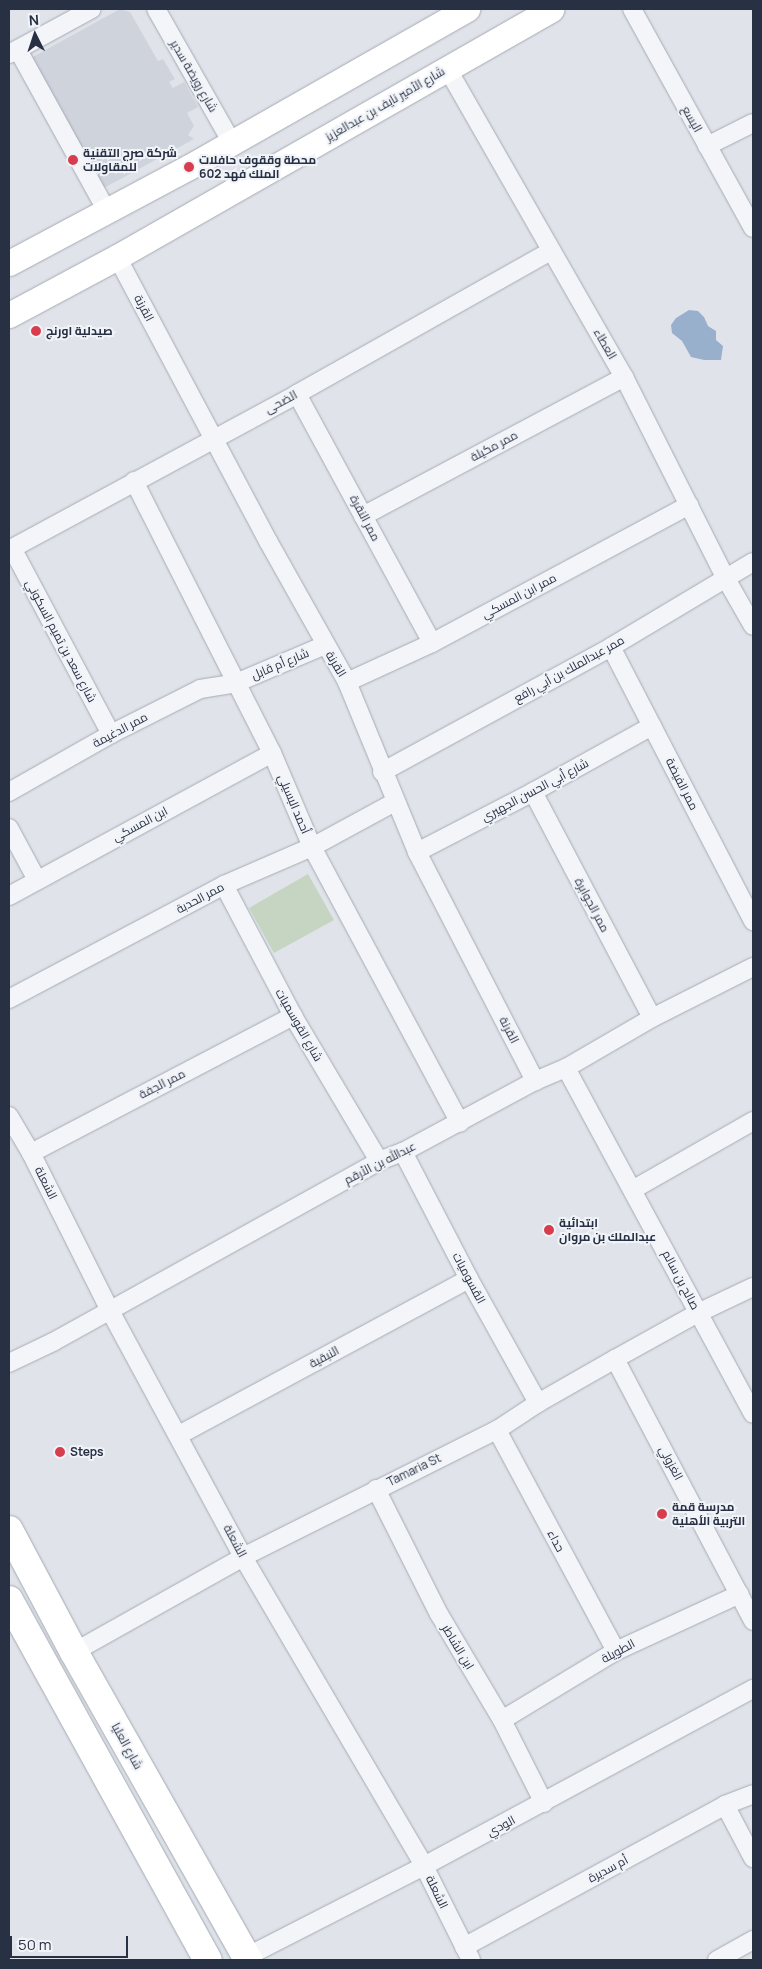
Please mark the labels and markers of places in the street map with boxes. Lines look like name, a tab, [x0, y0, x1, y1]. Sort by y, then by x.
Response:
place label: شركة صرح التقنية للمقاولات	[83, 146, 177, 174]
place label: محطة وققوف حافلات الملك فهد 602	[199, 153, 316, 181]
marker: شركة صرح التقنية للمقاولات	[67, 154, 79, 166]
marker: محطة وققوف حافلات الملك فهد 602	[183, 161, 195, 173]
place label: صيدلية اورنج	[46, 324, 113, 338]
marker: صيدلية اورنج	[30, 325, 42, 337]
place label: ابتدائية عبدالملك بن مروان	[559, 1216, 656, 1244]
marker: ابتدائية عبدالملك بن مروان	[543, 1224, 555, 1236]
place label: Steps	[70, 1445, 104, 1459]
marker: Steps	[54, 1446, 66, 1458]
place label: مدرسة قمة التربية الأهلية	[672, 1500, 745, 1528]
marker: مدرسة قمة التربية الأهلية	[656, 1508, 668, 1520]

